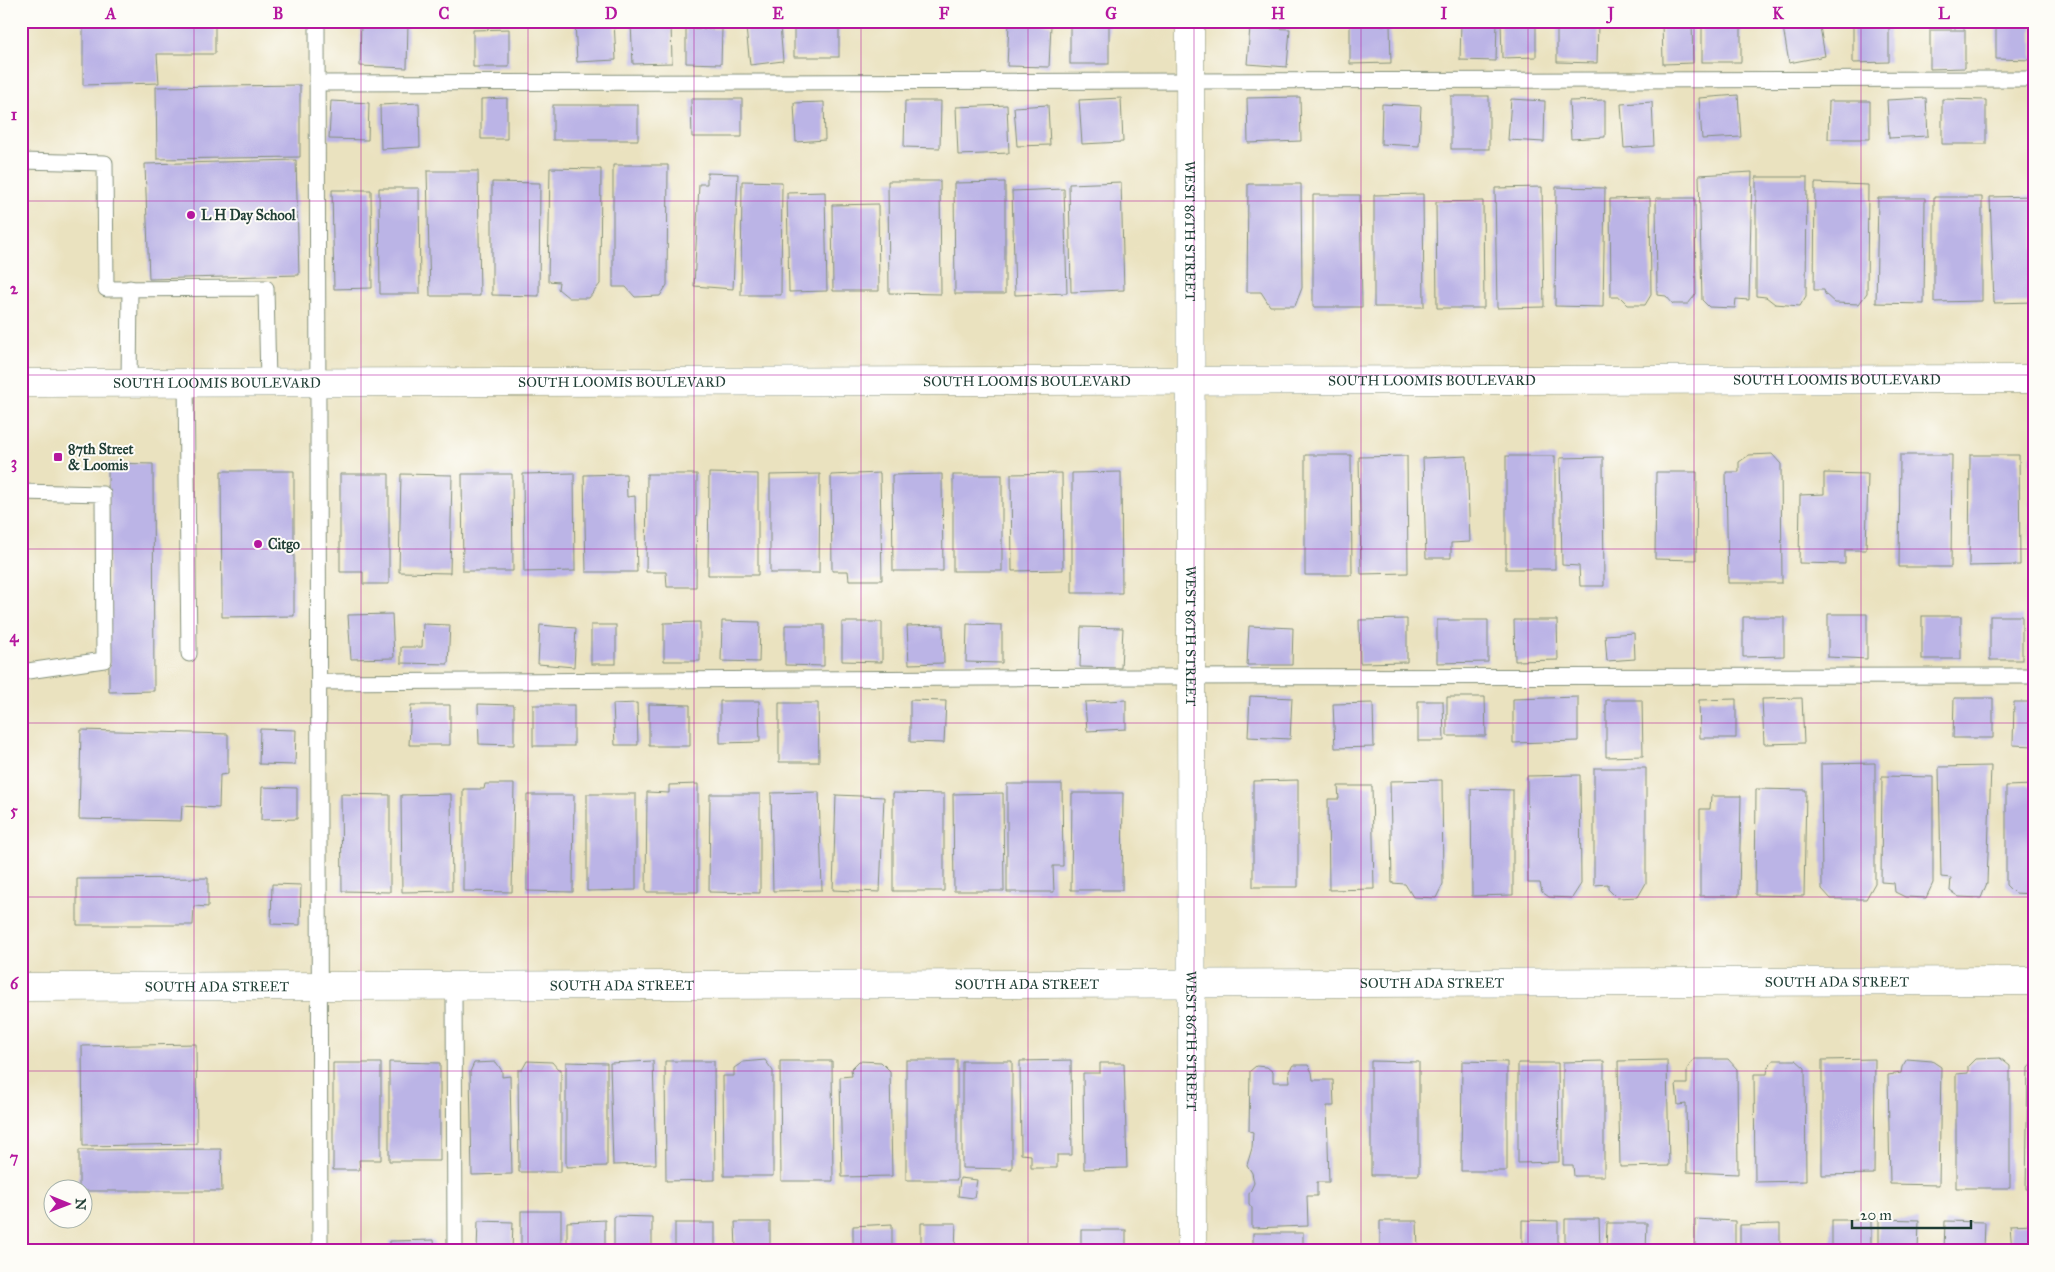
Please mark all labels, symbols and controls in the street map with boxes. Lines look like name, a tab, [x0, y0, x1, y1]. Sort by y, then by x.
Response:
text: A	[105, 4, 117, 23]
text: B	[273, 4, 283, 23]
text: C	[439, 4, 450, 23]
text: D	[605, 4, 618, 23]
text: E	[772, 4, 784, 23]
text: F	[939, 4, 950, 23]
text: G	[1105, 4, 1117, 23]
text: H	[1271, 4, 1285, 23]
text: I	[1441, 4, 1448, 23]
text: J	[1606, 4, 1615, 24]
text: K	[1772, 4, 1784, 23]
text: L	[1938, 4, 1950, 23]
text: 1	[11, 105, 18, 124]
street label: WEST 86TH STREET	[1181, 161, 1198, 302]
place label: L H Day School	[201, 207, 297, 225]
marker: L H Day School	[185, 209, 197, 221]
text: 2	[10, 279, 19, 298]
street label: SOUTH LOOMIS BOULEVARD	[1733, 371, 1941, 389]
street label: SOUTH LOOMIS BOULEVARD	[1328, 372, 1536, 389]
street label: SOUTH LOOMIS BOULEVARD	[923, 373, 1131, 390]
street label: SOUTH LOOMIS BOULEVARD	[113, 374, 321, 392]
street label: SOUTH LOOMIS BOULEVARD	[518, 374, 726, 391]
place label: 87th Street & Loomis	[68, 441, 133, 474]
marker: 87th Street & Loomis	[52, 451, 64, 463]
text: 3	[11, 453, 17, 473]
place label: Citgo	[268, 536, 300, 554]
marker: Citgo	[252, 538, 264, 550]
street label: WEST 86TH STREET	[1182, 566, 1199, 707]
text: 4	[10, 627, 20, 647]
text: 5	[10, 801, 18, 820]
street label: WEST 86TH STREET	[1183, 971, 1200, 1112]
street label: SOUTH ADA STREET	[1765, 973, 1910, 991]
text: 6	[10, 974, 19, 993]
street label: SOUTH ADA STREET	[1360, 975, 1505, 992]
street label: SOUTH ADA STREET	[955, 976, 1100, 993]
street label: SOUTH ADA STREET	[550, 977, 695, 994]
street label: SOUTH ADA STREET	[145, 978, 290, 996]
text: 7	[10, 1148, 19, 1167]
north arrow	[42, 1180, 92, 1230]
scale bar	[1852, 1197, 1971, 1229]
text: N	[72, 1198, 89, 1210]
text: 20 m	[1860, 1206, 1892, 1224]

